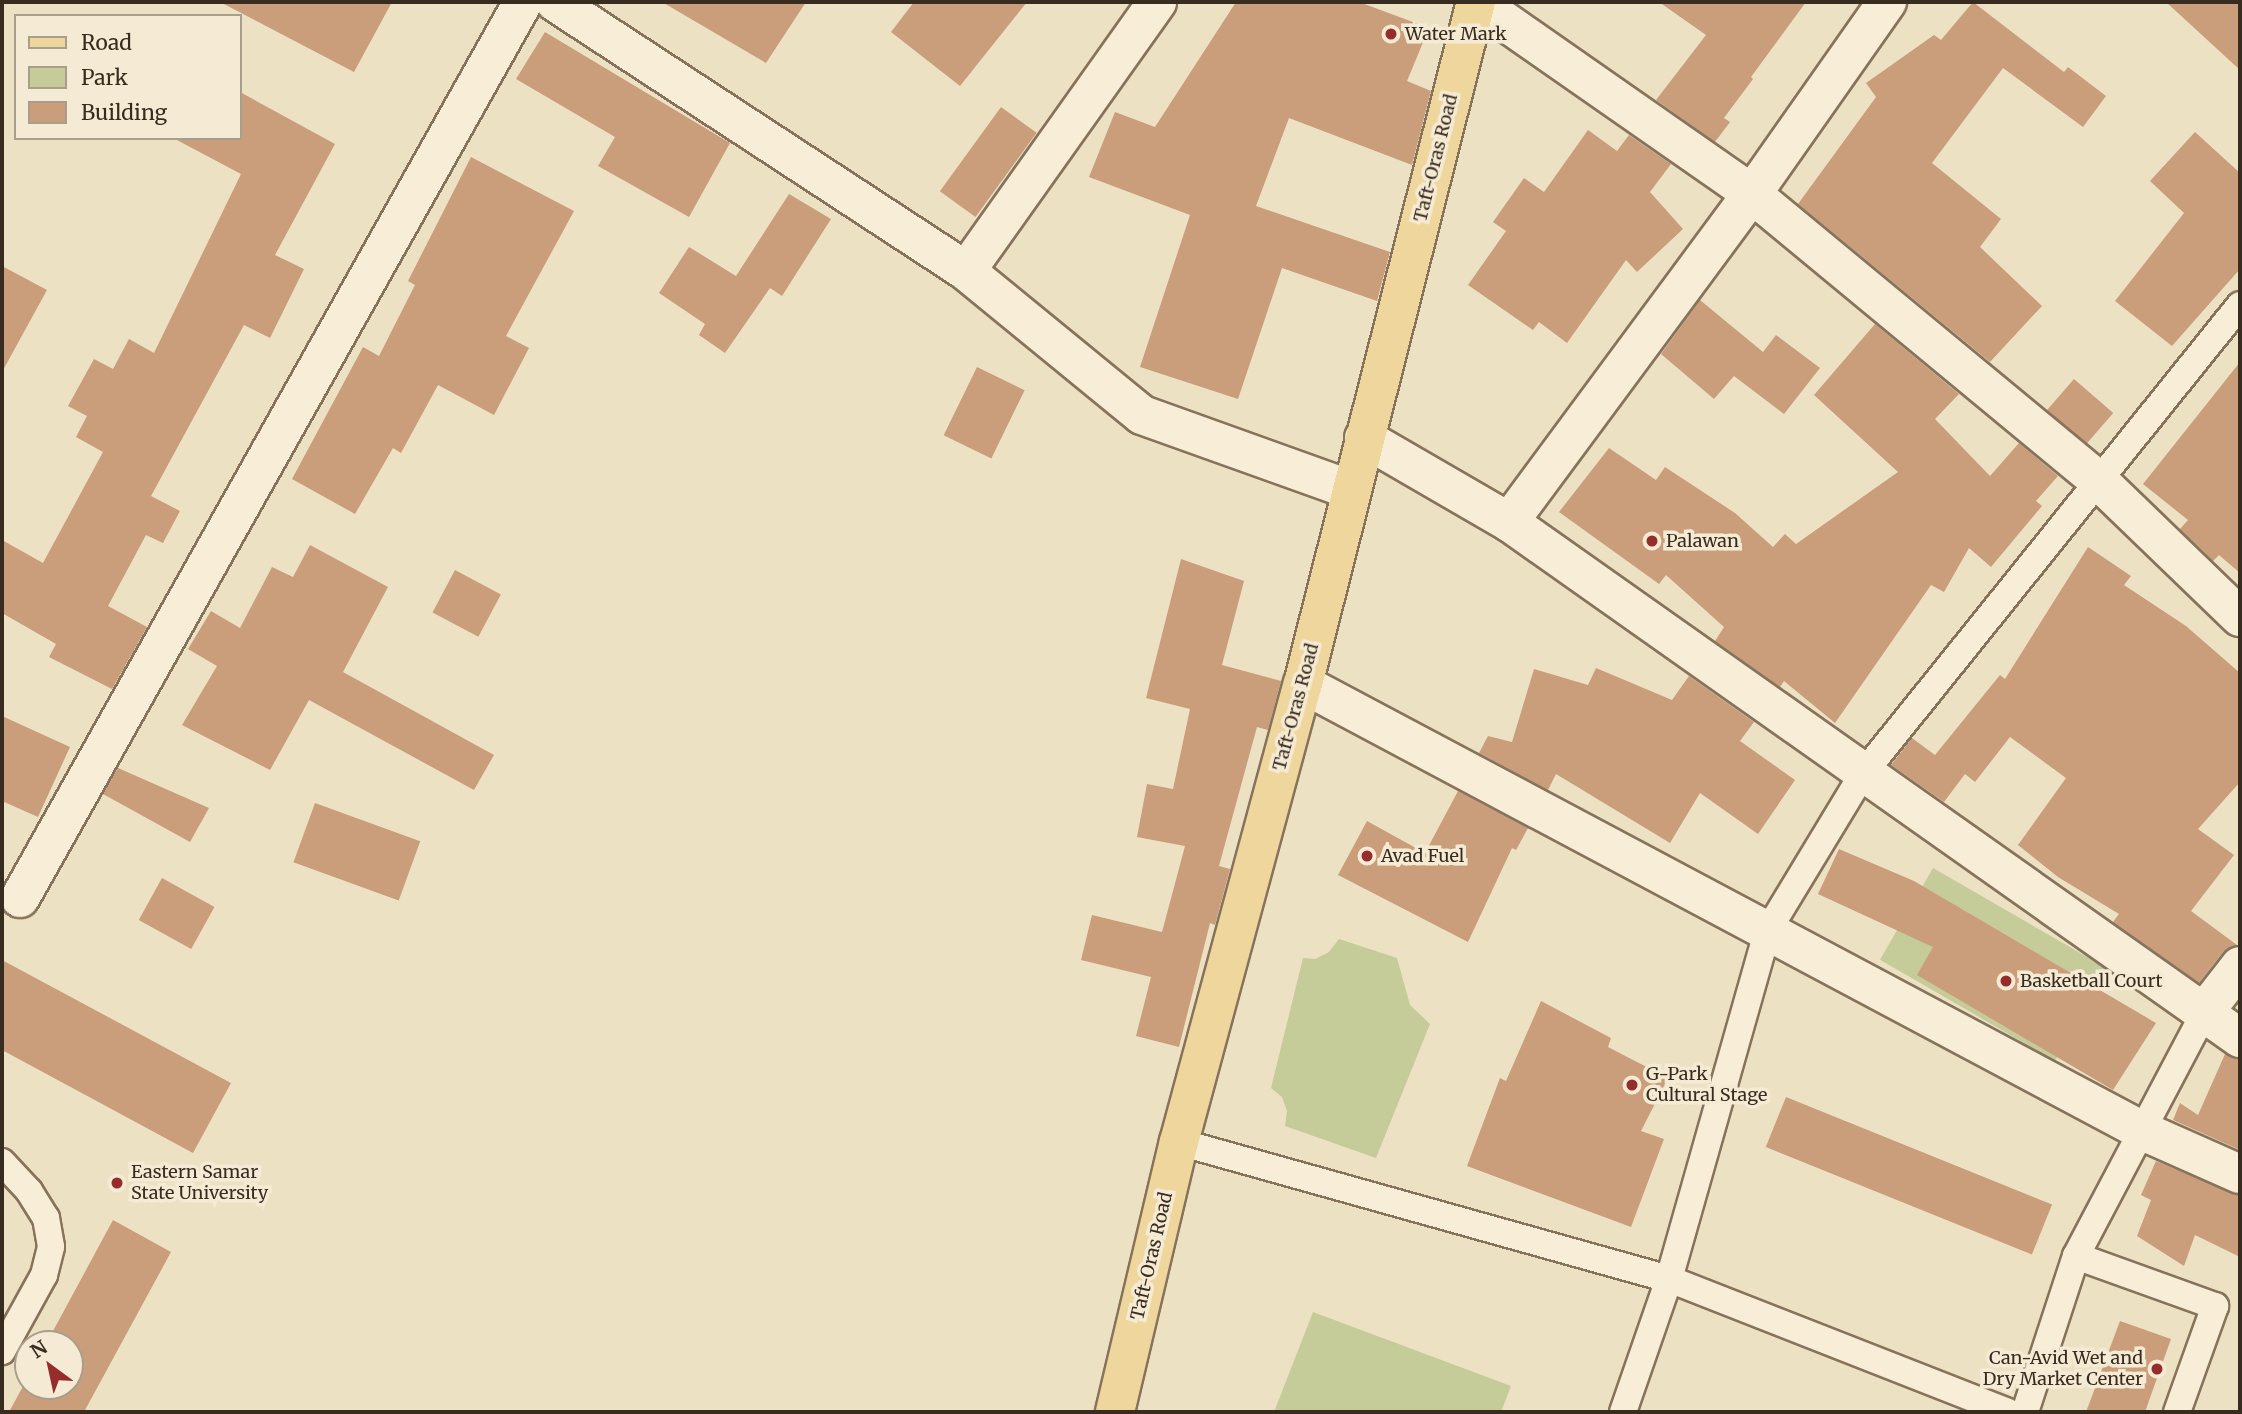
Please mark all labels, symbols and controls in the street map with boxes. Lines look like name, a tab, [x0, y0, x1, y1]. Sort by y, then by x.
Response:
legend	[14, 14, 242, 140]
place label: Water Mark	[1405, 23, 1507, 45]
marker: Water Mark	[1383, 26, 1399, 42]
text: Road	[81, 29, 132, 56]
text: Park	[81, 64, 128, 91]
street label: Taft-Oras Road	[1410, 92, 1462, 224]
text: Building	[81, 99, 167, 126]
place label: Palawan	[1666, 530, 1739, 552]
marker: Palawan	[1644, 533, 1660, 549]
street label: Taft-Oras Road	[1269, 641, 1323, 773]
place label: Avad Fuel	[1381, 845, 1464, 867]
marker: Avad Fuel	[1359, 848, 1375, 864]
place label: Basketball Court	[2020, 970, 2163, 992]
marker: Basketball Court	[1998, 973, 2014, 989]
place label: G-Park Cultural Stage	[1646, 1064, 1767, 1106]
marker: G-Park Cultural Stage	[1624, 1077, 1640, 1093]
place label: Eastern Samar State University	[131, 1162, 268, 1204]
marker: Eastern Samar State University	[109, 1175, 125, 1191]
street label: Taft-Oras Road	[1127, 1190, 1177, 1322]
north arrow	[14, 1330, 84, 1400]
text: N	[26, 1335, 51, 1363]
place label: Can-Avid Wet and Dry Market Center	[1983, 1348, 2143, 1390]
marker: Can-Avid Wet and Dry Market Center	[2149, 1361, 2165, 1377]

